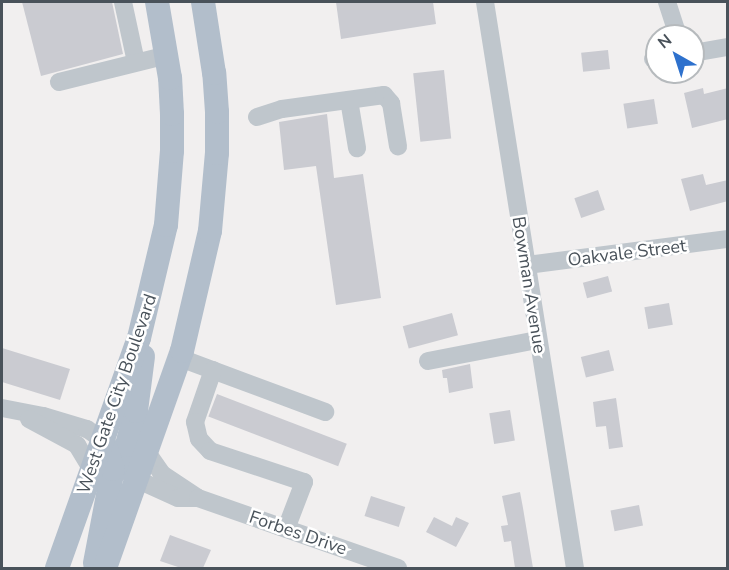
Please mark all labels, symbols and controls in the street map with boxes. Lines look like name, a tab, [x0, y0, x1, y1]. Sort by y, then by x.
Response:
north arrow	[645, 24, 705, 84]
text: N	[653, 29, 677, 54]
street label: Bowman Avenue	[508, 215, 550, 355]
street label: Oakvale Street	[567, 235, 687, 271]
street label: West Gate City Boulevard	[73, 291, 161, 497]
street label: Forbes Drive	[246, 506, 350, 560]

